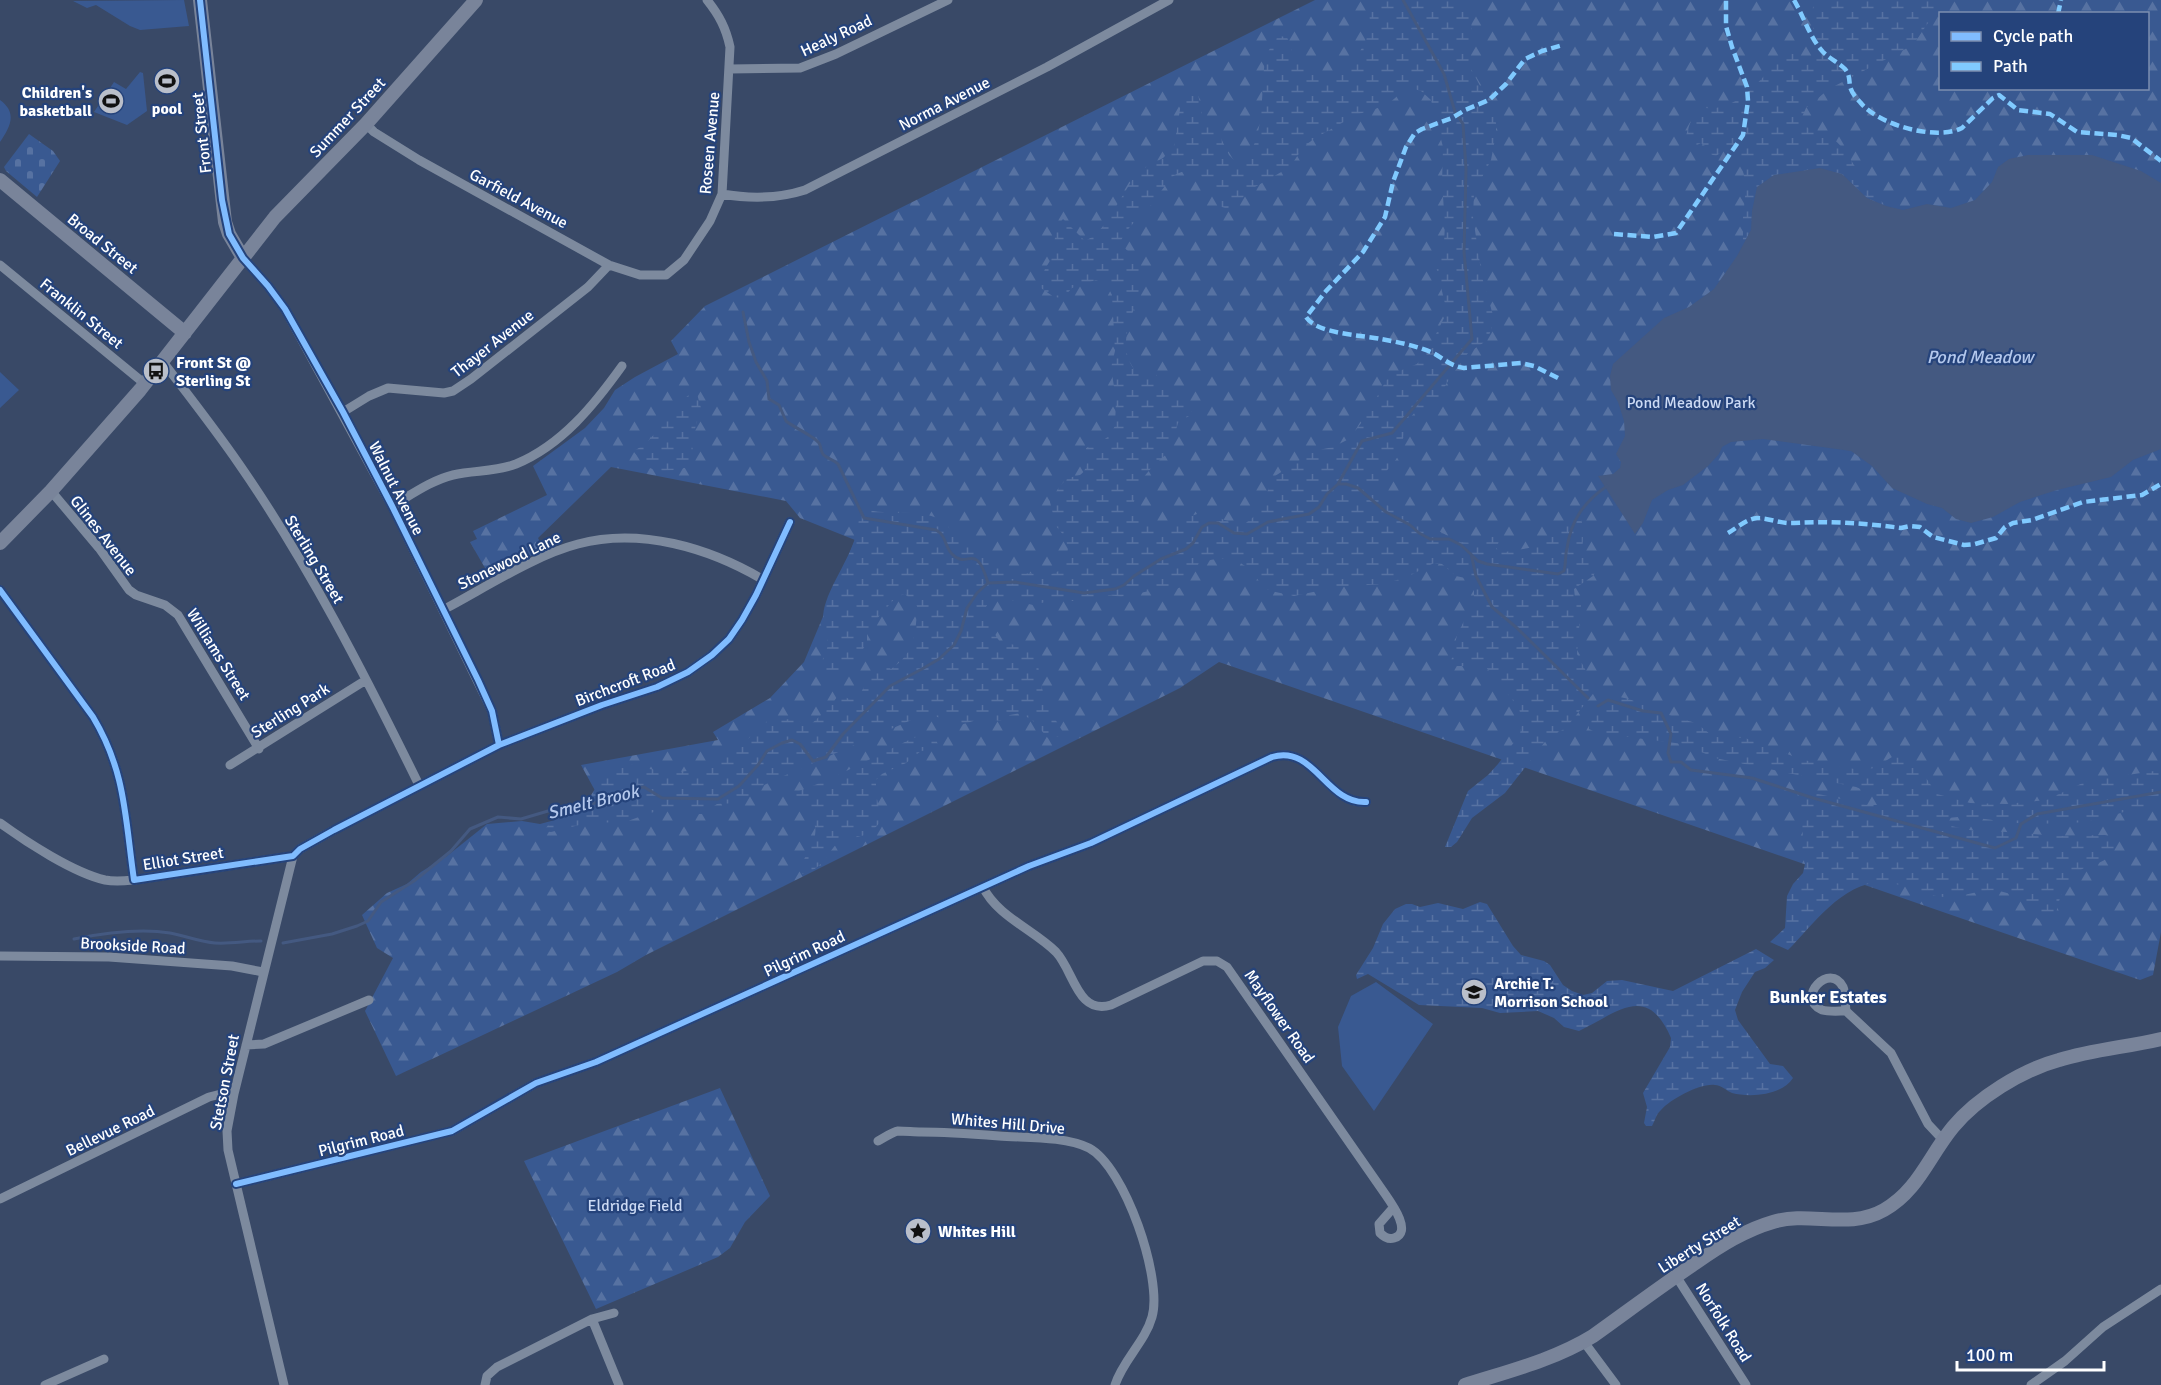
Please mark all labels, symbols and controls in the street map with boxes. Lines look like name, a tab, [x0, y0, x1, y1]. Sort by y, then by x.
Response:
street label: Healy Road	[797, 11, 875, 61]
legend	[1939, 12, 2149, 90]
text: Cycle path	[1993, 25, 2073, 47]
text: Path	[1993, 55, 2028, 77]
sports icon: pool	[152, 66, 182, 96]
street label: Norma Avenue	[896, 72, 993, 135]
street label: Summer Street	[306, 73, 390, 162]
place label: Children's basketball	[19, 83, 92, 121]
sports icon: Children's basketball	[96, 86, 126, 116]
street label: Front Street	[188, 91, 216, 174]
street label: Roseen Avenue	[696, 91, 724, 195]
place label: pool	[152, 99, 182, 119]
street label: Garfield Avenue	[466, 165, 571, 233]
street label: Broad Street	[63, 209, 142, 279]
street label: Franklin Street	[36, 274, 127, 354]
street label: Thayer Avenue	[447, 305, 538, 382]
water label: Pond Meadow	[1927, 346, 2035, 368]
place label: Front St @ Sterling St	[176, 353, 251, 391]
bus stop icon: Front St @ Sterling St	[141, 356, 171, 386]
park label: Pond Meadow Park	[1626, 393, 1756, 413]
street label: Walnut Avenue	[364, 438, 428, 539]
street label: Glines Avenue	[66, 491, 141, 580]
street label: Sterling Street	[280, 512, 349, 608]
street label: Stonewood Lane	[455, 527, 564, 594]
street label: Williams Street	[182, 605, 255, 704]
street label: Birchcroft Road	[573, 655, 678, 711]
street label: Sterling Park	[248, 679, 333, 743]
water label: Smelt Brook	[545, 780, 643, 824]
street label: Elliot Street	[141, 843, 225, 875]
street label: Pilgrim Road	[761, 926, 848, 981]
street label: Brookside Road	[80, 933, 186, 959]
street label: Mayflower Road	[1240, 966, 1319, 1067]
place label: Archie T. Morrison School	[1494, 974, 1608, 1012]
school or university icon: Archie T. Morrison School	[1459, 977, 1489, 1007]
district label: Bunker Estates	[1769, 986, 1887, 1008]
street label: Stetson Street	[206, 1032, 244, 1132]
street label: Bellevue Road	[63, 1101, 158, 1161]
street label: Whites Hill Drive	[950, 1109, 1066, 1139]
street label: Pilgrim Road	[316, 1121, 406, 1161]
park label: Eldridge Field	[588, 1196, 682, 1216]
street label: Liberty Street	[1655, 1211, 1745, 1278]
place icon: Whites Hill	[903, 1216, 933, 1246]
place label: Whites Hill	[938, 1222, 1016, 1242]
street label: Norfolk Road	[1691, 1279, 1755, 1366]
scale bar	[1957, 1334, 2104, 1372]
text: 100 m	[1966, 1344, 2013, 1366]

